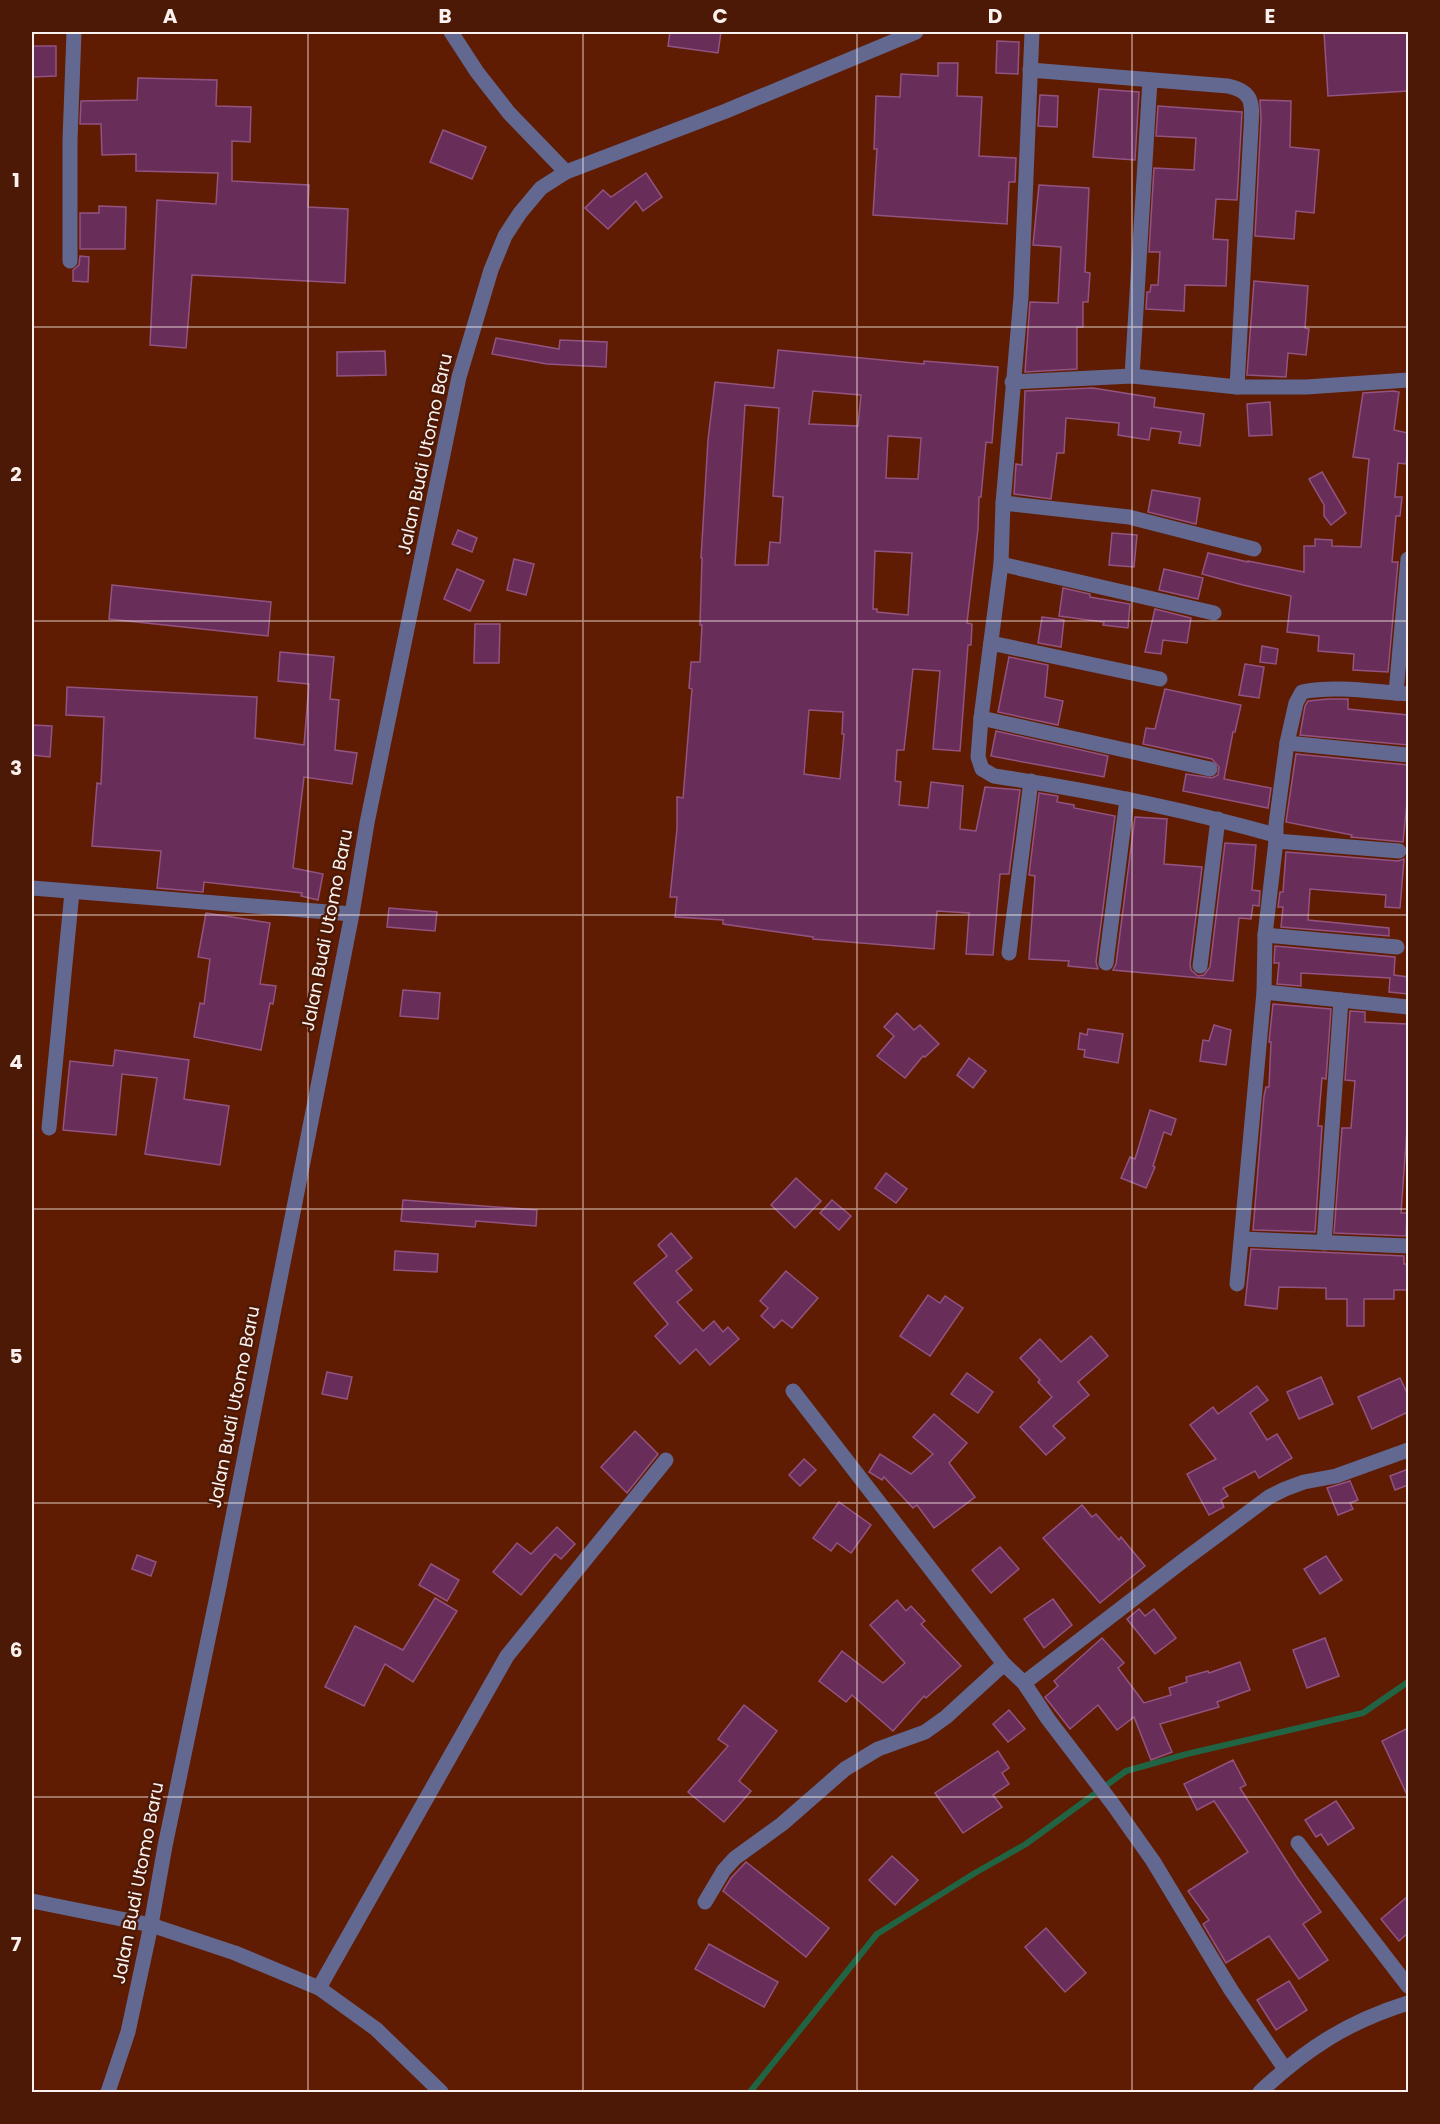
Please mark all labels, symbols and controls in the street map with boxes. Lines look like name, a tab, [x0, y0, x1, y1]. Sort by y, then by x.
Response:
text: A	[163, 2, 178, 30]
text: B	[438, 2, 452, 30]
text: C	[712, 2, 728, 30]
text: D	[988, 2, 1002, 30]
text: E	[1265, 2, 1275, 30]
text: 1	[12, 166, 20, 194]
street label: Jalan Budi Utomo Baru	[391, 351, 458, 557]
text: 2	[10, 460, 22, 488]
text: 3	[10, 754, 22, 782]
street label: Jalan Budi Utomo Baru	[295, 827, 358, 1033]
text: 4	[9, 1048, 23, 1076]
street label: Jalan Budi Utomo Baru	[202, 1304, 265, 1510]
text: 5	[10, 1342, 23, 1370]
text: 6	[10, 1636, 22, 1664]
street label: Jalan Budi Utomo Baru	[106, 1780, 169, 1986]
text: 7	[11, 1930, 22, 1958]

